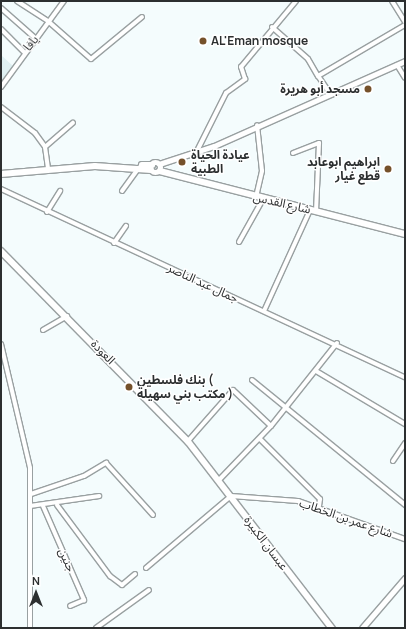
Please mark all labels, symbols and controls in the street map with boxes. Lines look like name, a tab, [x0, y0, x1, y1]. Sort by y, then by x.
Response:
street label: يافا	[20, 32, 42, 54]
place label: AL'Eman mosque	[211, 34, 308, 48]
marker: AL'Eman mosque	[198, 36, 208, 46]
place label: مسجد أبو هريرة	[280, 82, 360, 96]
marker: مسجد أبو هريرة	[363, 84, 373, 94]
place label: عيادة الحياة الطبية	[191, 148, 250, 176]
place label: ابراهيم ابوعابد قطع غيار	[307, 155, 380, 183]
marker: عيادة الحياة الطبية	[176, 156, 188, 168]
marker: ابراهيم ابوعابد قطع غيار	[383, 164, 393, 174]
street label: شارع القدس	[252, 189, 312, 217]
street label: جمال عبد الناصر	[165, 260, 241, 306]
street label: العودة	[88, 337, 118, 367]
place label: بنك فلسطين ( مكتب بني سهيلة )	[137, 373, 233, 401]
marker: بنك فلسطين ( مكتب بني سهيلة )	[124, 382, 134, 392]
street label: شارع عمر بن الخطاب	[297, 495, 395, 541]
street label: عبسان الكبيرة	[241, 513, 291, 573]
street label: جنين	[55, 546, 79, 574]
north arrow	[16, 573, 56, 613]
text: N	[32, 573, 40, 588]

